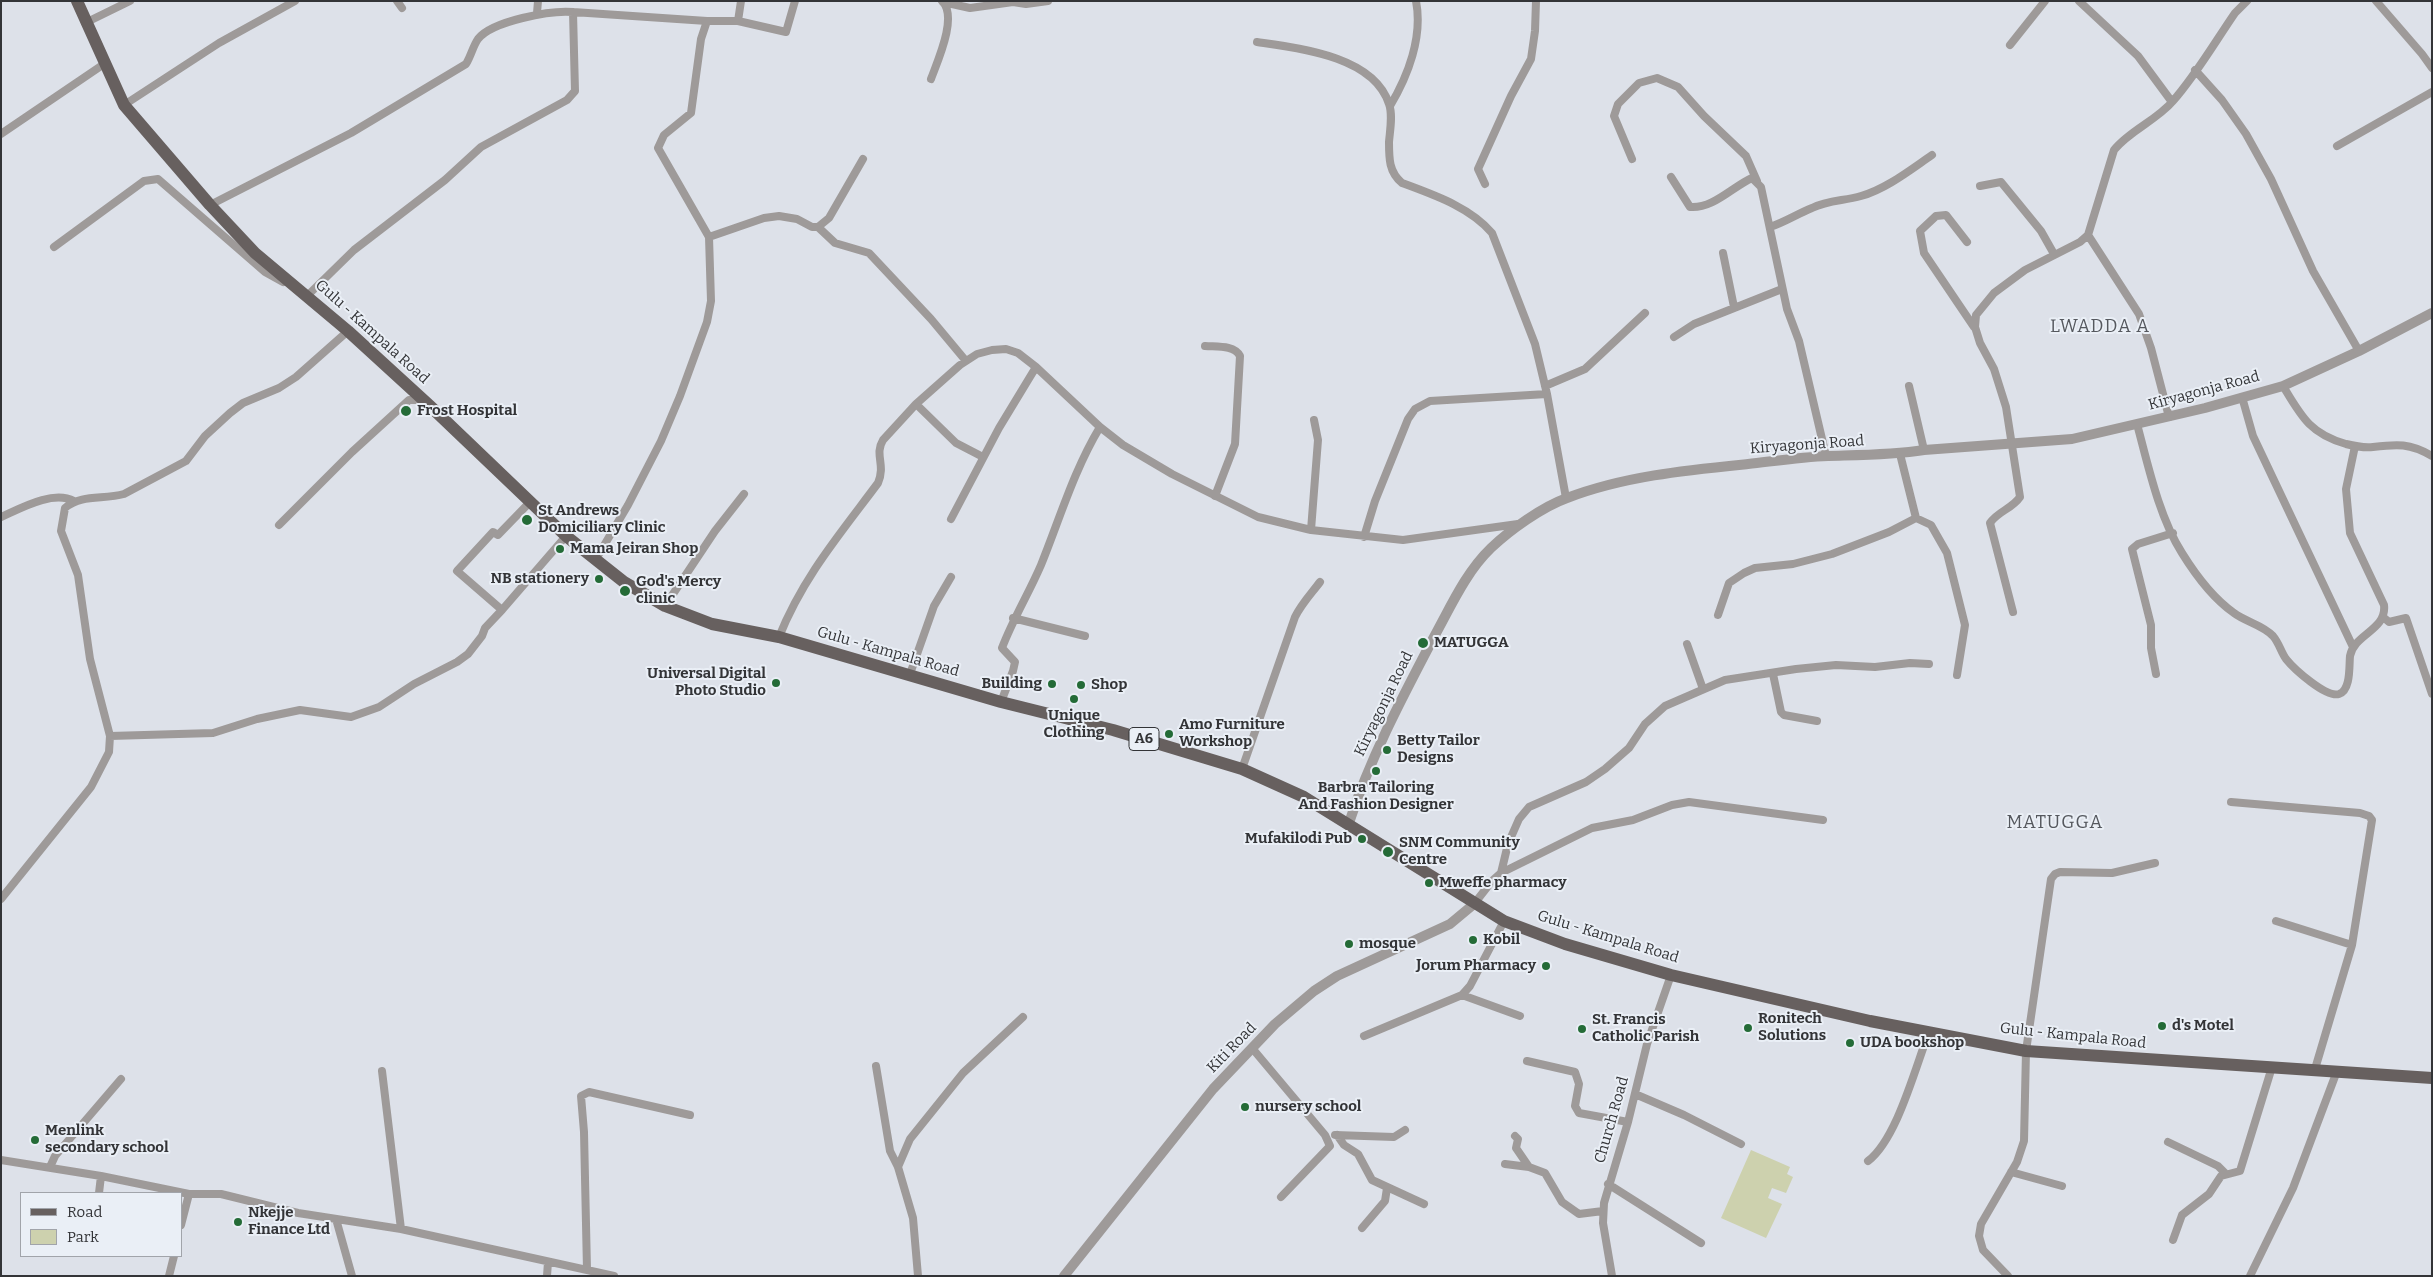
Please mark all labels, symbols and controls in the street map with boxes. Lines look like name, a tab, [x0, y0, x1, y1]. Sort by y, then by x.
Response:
street label: Gulu - Kampala Road	[311, 276, 433, 388]
district label: LWADDA A	[2049, 316, 2151, 338]
street label: Kiryagonja Road	[2146, 368, 2262, 414]
place label: Frost Hospital	[417, 402, 517, 420]
marker: Frost Hospital	[399, 404, 413, 418]
street label: Kiryagonja Road	[1749, 432, 1865, 458]
place label: St Andrews Domiciliary Clinic	[538, 502, 666, 537]
marker: St Andrews Domiciliary Clinic	[520, 513, 534, 527]
place label: Mama Jeiran Shop	[570, 540, 698, 558]
marker: Mama Jeiran Shop	[554, 543, 566, 555]
place label: NB stationery	[491, 570, 589, 588]
marker: NB stationery	[593, 573, 605, 585]
place label: God's Mercy clinic	[636, 573, 721, 608]
marker: God's Mercy clinic	[618, 584, 632, 598]
street label: Gulu - Kampala Road	[815, 623, 961, 681]
place label: MATUGGA	[1434, 634, 1509, 652]
marker: MATUGGA	[1416, 636, 1430, 650]
street label: Kiryagonja Road	[1351, 649, 1417, 759]
place label: Universal Digital Photo Studio	[647, 665, 766, 700]
place label: Building	[981, 675, 1042, 693]
place label: Shop	[1091, 676, 1127, 694]
marker: Universal Digital Photo Studio	[770, 677, 782, 689]
marker: Building	[1046, 678, 1058, 690]
marker: Shop	[1075, 679, 1087, 691]
marker: Unique Clothing	[1068, 693, 1080, 705]
place label: Unique Clothing	[1044, 707, 1104, 742]
place label: Amo Furniture Workshop	[1179, 716, 1285, 751]
road number: A6	[1129, 728, 1159, 751]
marker: Amo Furniture Workshop	[1163, 728, 1175, 740]
place label: Betty Tailor Designs	[1397, 732, 1480, 767]
marker: Betty Tailor Designs	[1381, 744, 1393, 756]
marker: Barbra Tailoring And Fashion Designer	[1370, 765, 1382, 777]
place label: Barbra Tailoring And Fashion Designer	[1298, 779, 1454, 814]
district label: MATUGGA	[2006, 812, 2104, 834]
place label: Mufakilodi Pub	[1245, 830, 1352, 848]
marker: Mufakilodi Pub	[1356, 833, 1368, 845]
place label: SNM Community Centre	[1399, 834, 1520, 869]
marker: SNM Community Centre	[1381, 845, 1395, 859]
place label: Mweffe pharmacy	[1439, 874, 1567, 892]
marker: Mweffe pharmacy	[1423, 877, 1435, 889]
street label: Gulu - Kampala Road	[1535, 907, 1681, 967]
place label: Kobil	[1483, 931, 1520, 949]
marker: Kobil	[1467, 934, 1479, 946]
place label: mosque	[1359, 935, 1416, 953]
marker: mosque	[1343, 938, 1355, 950]
place label: Jorum Pharmacy	[1416, 957, 1536, 975]
marker: Jorum Pharmacy	[1540, 960, 1552, 972]
place label: Ronitech Solutions	[1758, 1010, 1826, 1045]
place label: St. Francis Catholic Parish	[1592, 1011, 1699, 1046]
place label: d's Motel	[2172, 1017, 2234, 1035]
street label: Kiti Road	[1204, 1019, 1260, 1077]
street label: Gulu - Kampala Road	[1999, 1019, 2147, 1053]
marker: d's Motel	[2156, 1020, 2168, 1032]
marker: Ronitech Solutions	[1742, 1022, 1754, 1034]
marker: St. Francis Catholic Parish	[1576, 1023, 1588, 1035]
place label: UDA bookshop	[1860, 1034, 1964, 1052]
marker: UDA bookshop	[1844, 1037, 1856, 1049]
street label: Church Road	[1591, 1075, 1633, 1165]
place label: nursery school	[1255, 1098, 1361, 1116]
marker: nursery school	[1239, 1101, 1251, 1113]
place label: Menlink secondary school	[45, 1122, 169, 1157]
marker: Menlink secondary school	[29, 1134, 41, 1146]
legend	[20, 1192, 182, 1257]
text: Road	[67, 1203, 102, 1221]
place label: Nkejje Finance Ltd	[248, 1204, 330, 1239]
marker: Nkejje Finance Ltd	[232, 1216, 244, 1228]
text: Park	[67, 1228, 99, 1246]

